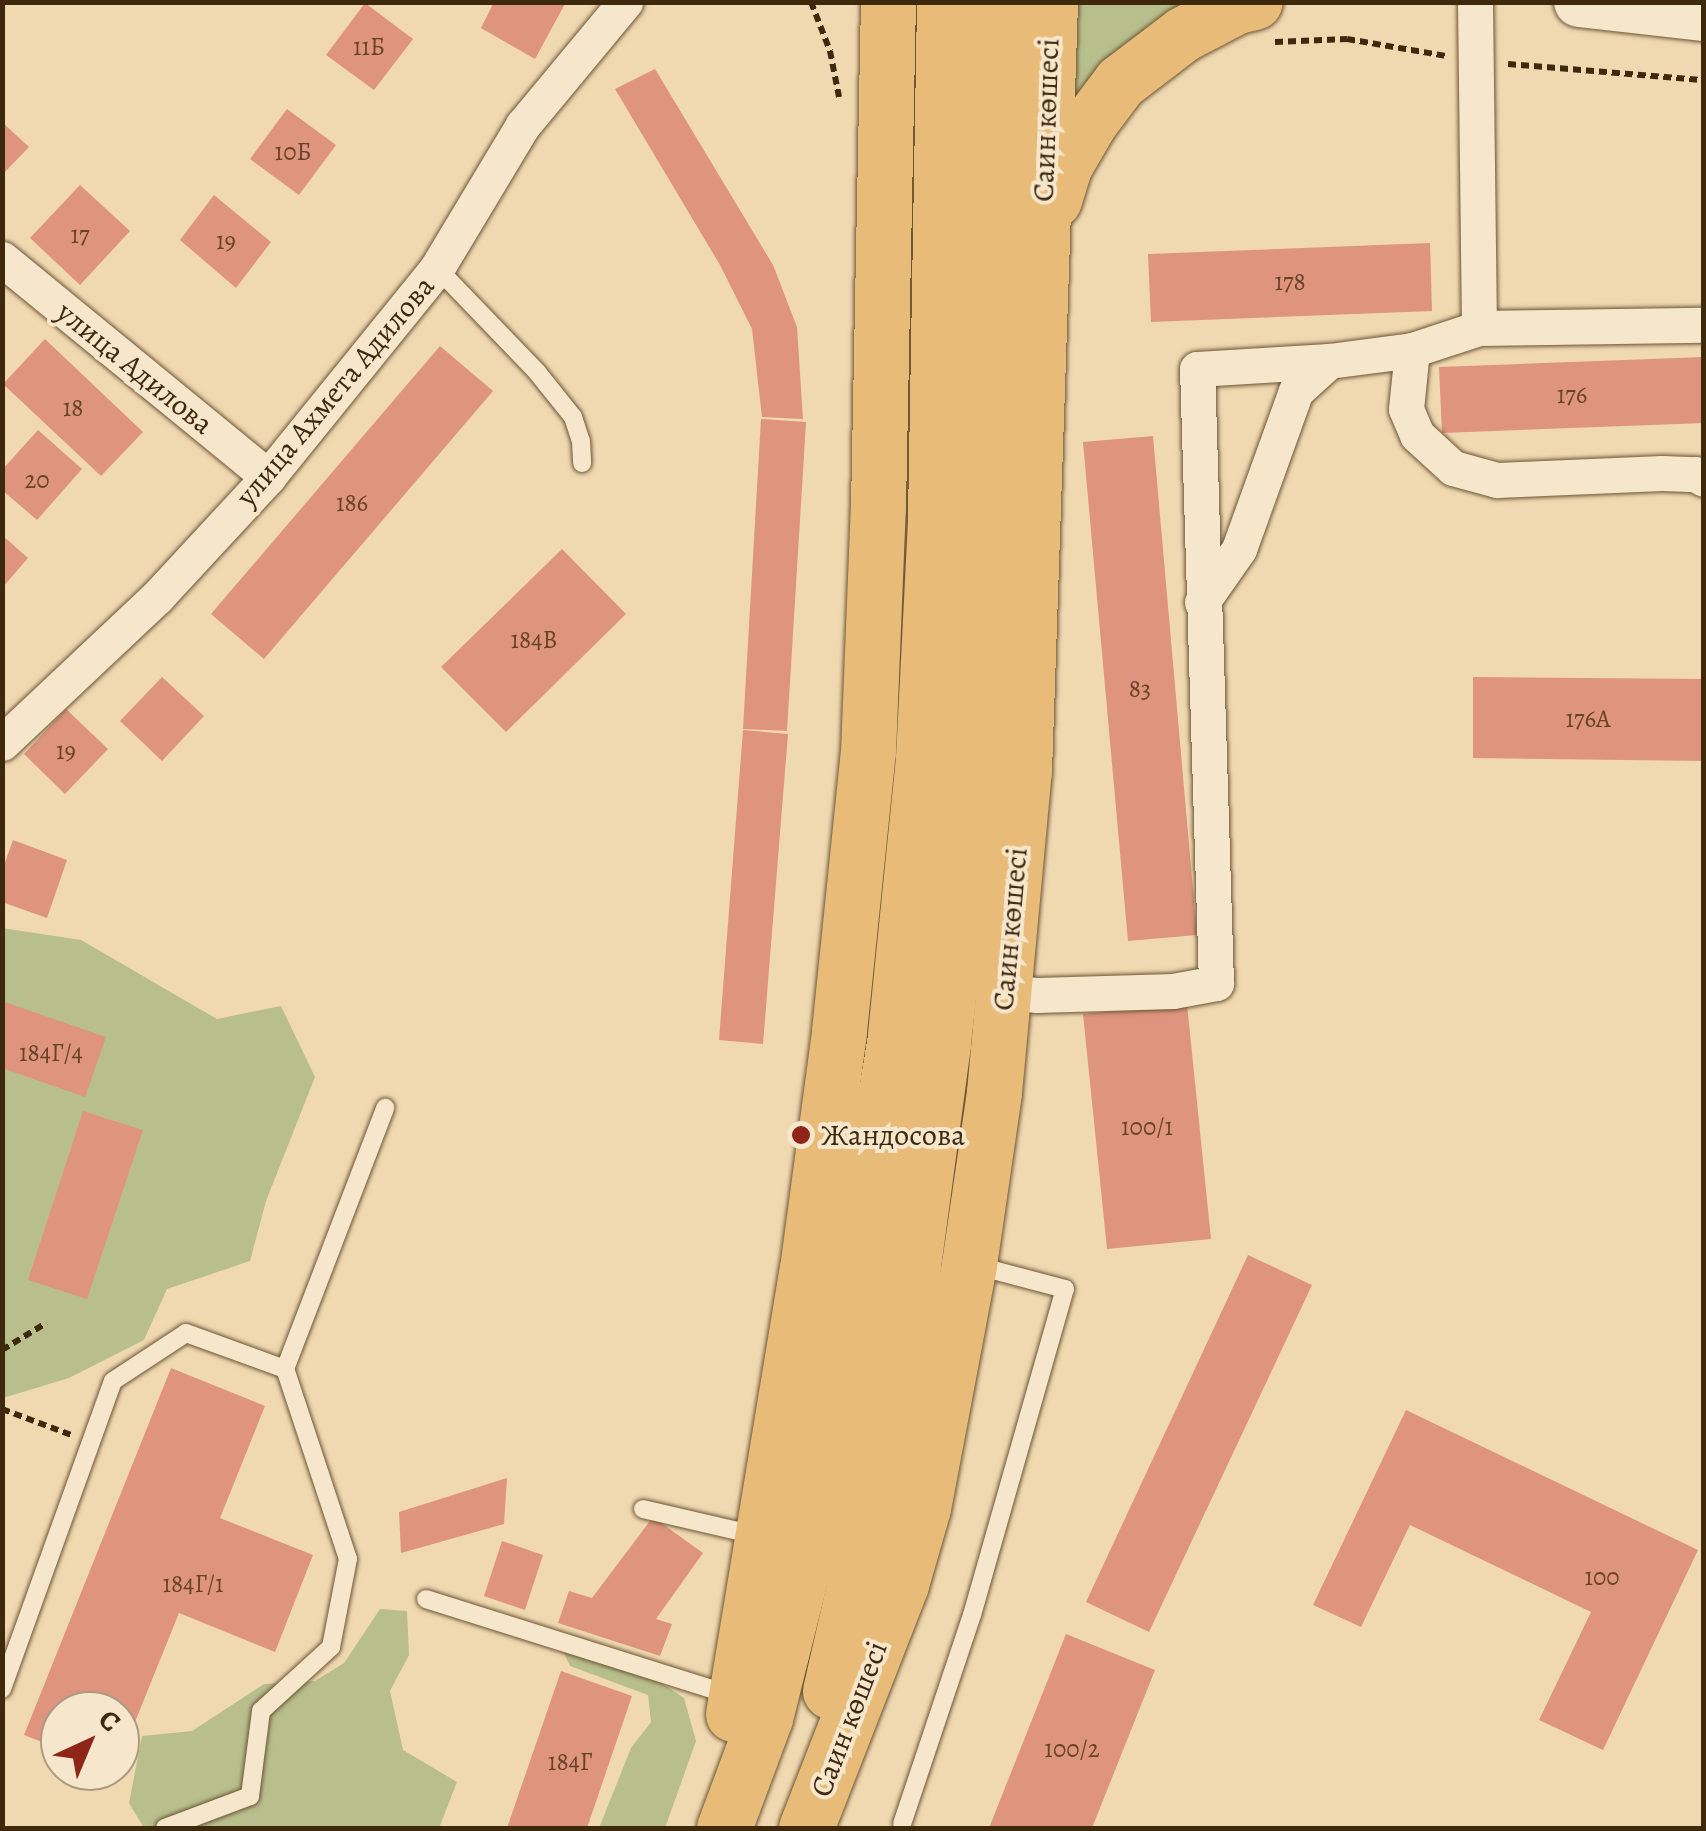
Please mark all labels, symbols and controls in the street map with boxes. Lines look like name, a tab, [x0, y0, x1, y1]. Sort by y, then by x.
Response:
house number: 11Б	[353, 32, 385, 62]
street label: Саин көшесі	[1025, 38, 1067, 202]
house number: 10Б	[275, 137, 311, 167]
house number: 17	[70, 220, 90, 250]
house number: 19	[216, 226, 236, 256]
house number: 178	[1274, 267, 1306, 297]
street label: улица Ахмета Адилова	[228, 268, 442, 514]
street label: улица Адилова	[50, 294, 220, 442]
house number: 176	[1557, 380, 1587, 410]
house number: 18	[63, 393, 83, 423]
house number: 20	[24, 465, 50, 495]
house number: 186	[336, 488, 368, 518]
house number: 184В	[511, 625, 557, 655]
house number: 83	[1129, 674, 1151, 704]
house number: 176А	[1565, 704, 1611, 734]
house number: 19	[56, 736, 76, 766]
street label: Саин көшесі	[985, 846, 1035, 1012]
house number: 184Г/4	[19, 1038, 83, 1068]
house number: 100/1	[1121, 1112, 1173, 1142]
place label: Жандосова	[821, 1117, 965, 1153]
marker: Жандосова	[790, 1124, 812, 1146]
house number: 100	[1584, 1562, 1620, 1592]
house number: 184Г/1	[162, 1569, 224, 1599]
street label: Саин көшесі	[803, 1636, 895, 1802]
north arrow	[40, 1691, 140, 1791]
text: С	[90, 1701, 129, 1741]
house number: 100/2	[1044, 1734, 1100, 1764]
house number: 184Г	[548, 1747, 592, 1777]

